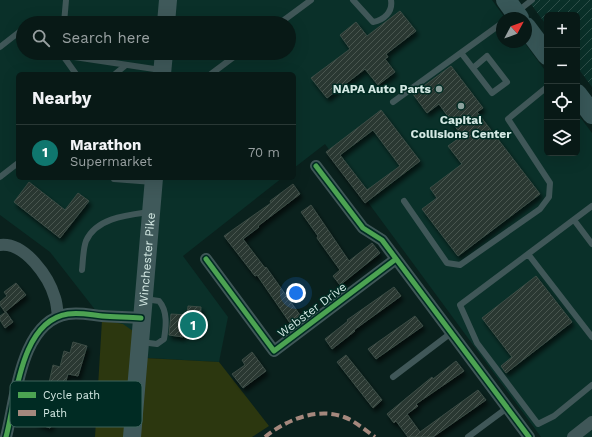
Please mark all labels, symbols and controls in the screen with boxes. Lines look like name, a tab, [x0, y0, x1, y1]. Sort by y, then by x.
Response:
north arrow	[496, 12, 532, 48]
map controls	[544, 12, 580, 156]
button: +	[544, 12, 580, 48]
search box	[16, 16, 296, 60]
icon: search	[30, 27, 52, 49]
text: Search here	[62, 29, 150, 47]
button: −	[544, 48, 580, 84]
place label: NAPA Auto Parts	[333, 82, 432, 96]
marker: NAPA Auto Parts	[434, 84, 444, 94]
button: locate	[544, 84, 580, 120]
text: Nearby	[32, 88, 91, 108]
marker: Capital Collisions Center	[456, 101, 466, 111]
place label: Capital Collisions Center	[411, 113, 512, 141]
button: layers	[544, 120, 580, 156]
text: Marathon	[70, 136, 141, 154]
text: 1	[42, 145, 48, 160]
text: 70 m	[248, 145, 280, 160]
text: Supermarket	[70, 154, 152, 169]
street label: Winchester Pike	[136, 212, 158, 307]
street label: Webster Drive	[275, 280, 349, 340]
your location	[286, 283, 306, 303]
pin: 1	[180, 310, 206, 340]
legend	[10, 381, 142, 427]
text: Cycle path	[43, 389, 100, 402]
text: Path	[43, 407, 67, 420]

